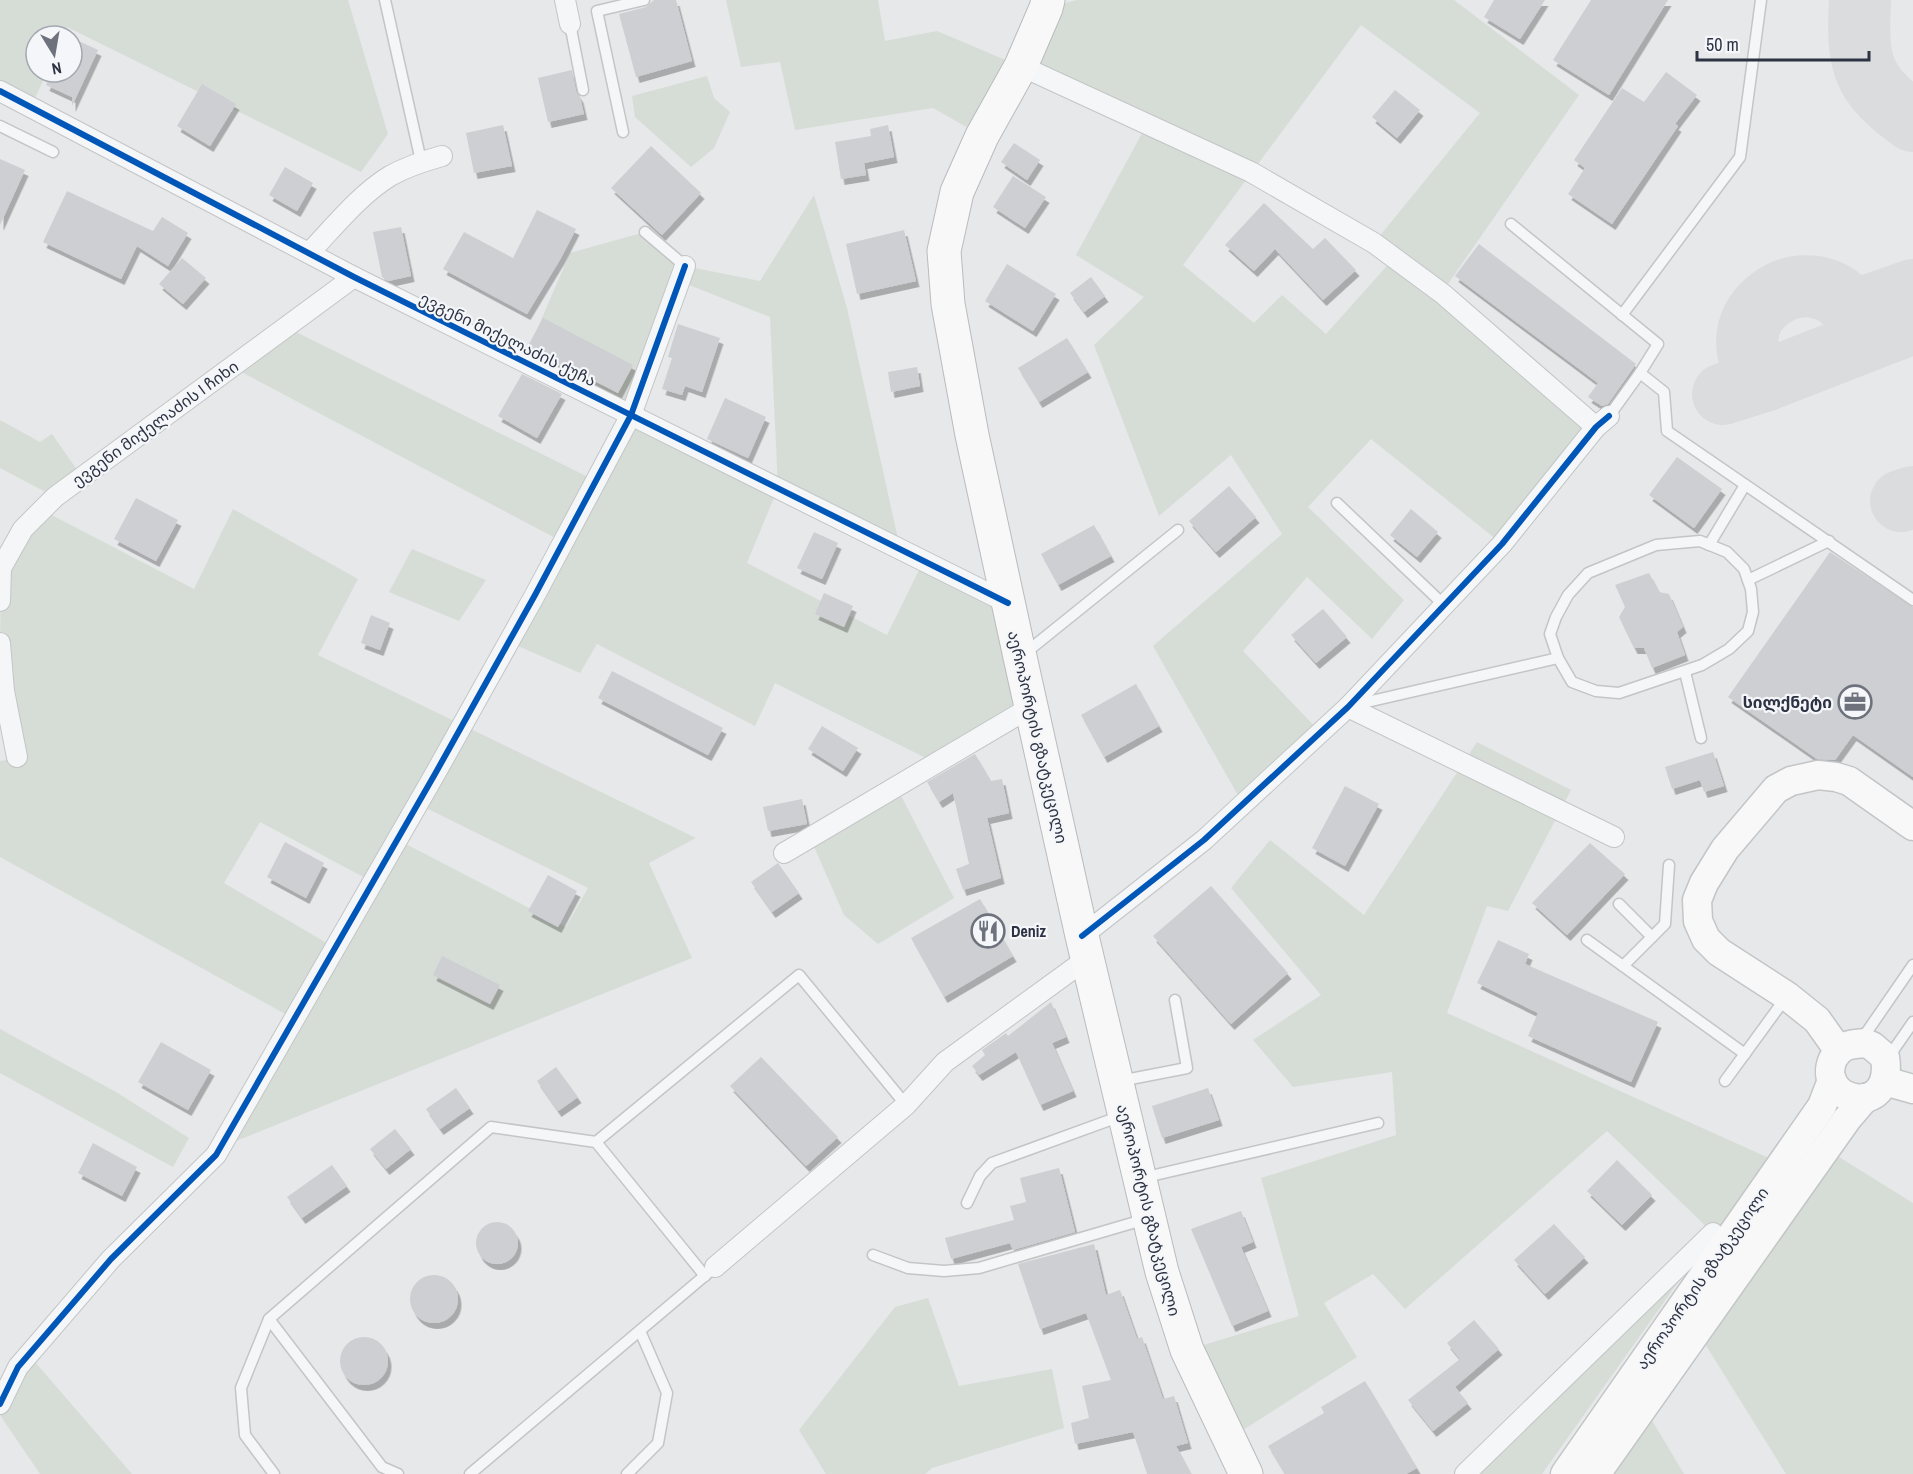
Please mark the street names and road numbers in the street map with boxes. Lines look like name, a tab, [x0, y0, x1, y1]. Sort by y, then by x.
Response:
street label: ევგენი მიქელაძის ქუჩა	[416, 287, 600, 391]
street label: ევგენი მიქელაძის I ჩიხი	[67, 355, 243, 491]
street label: აეროპორტის გზატკეცილი	[1003, 628, 1073, 846]
street label: აეროპორტის გზატკეცილი	[1112, 1102, 1186, 1318]
street label: აეროპორტის გზატკეცილი	[1631, 1182, 1773, 1374]

